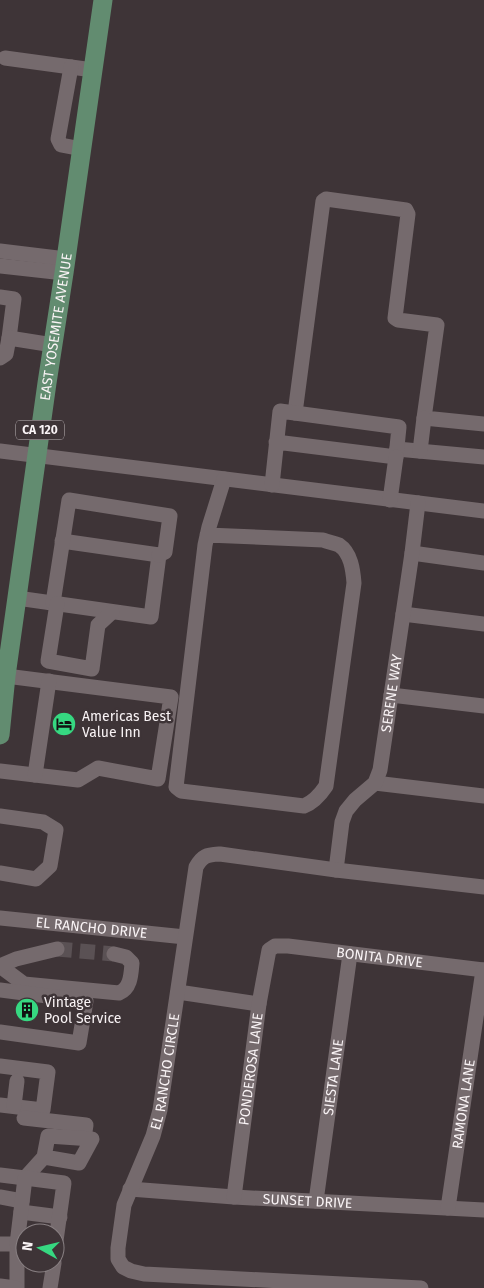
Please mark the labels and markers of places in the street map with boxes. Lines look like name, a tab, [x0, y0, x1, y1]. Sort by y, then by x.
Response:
place label: Americas Best Value Inn	[82, 708, 172, 741]
hotel icon: Americas Best Value Inn	[51, 711, 77, 737]
place label: Vintage Pool Service	[44, 994, 121, 1027]
building icon: Vintage Pool Service	[14, 997, 40, 1023]

